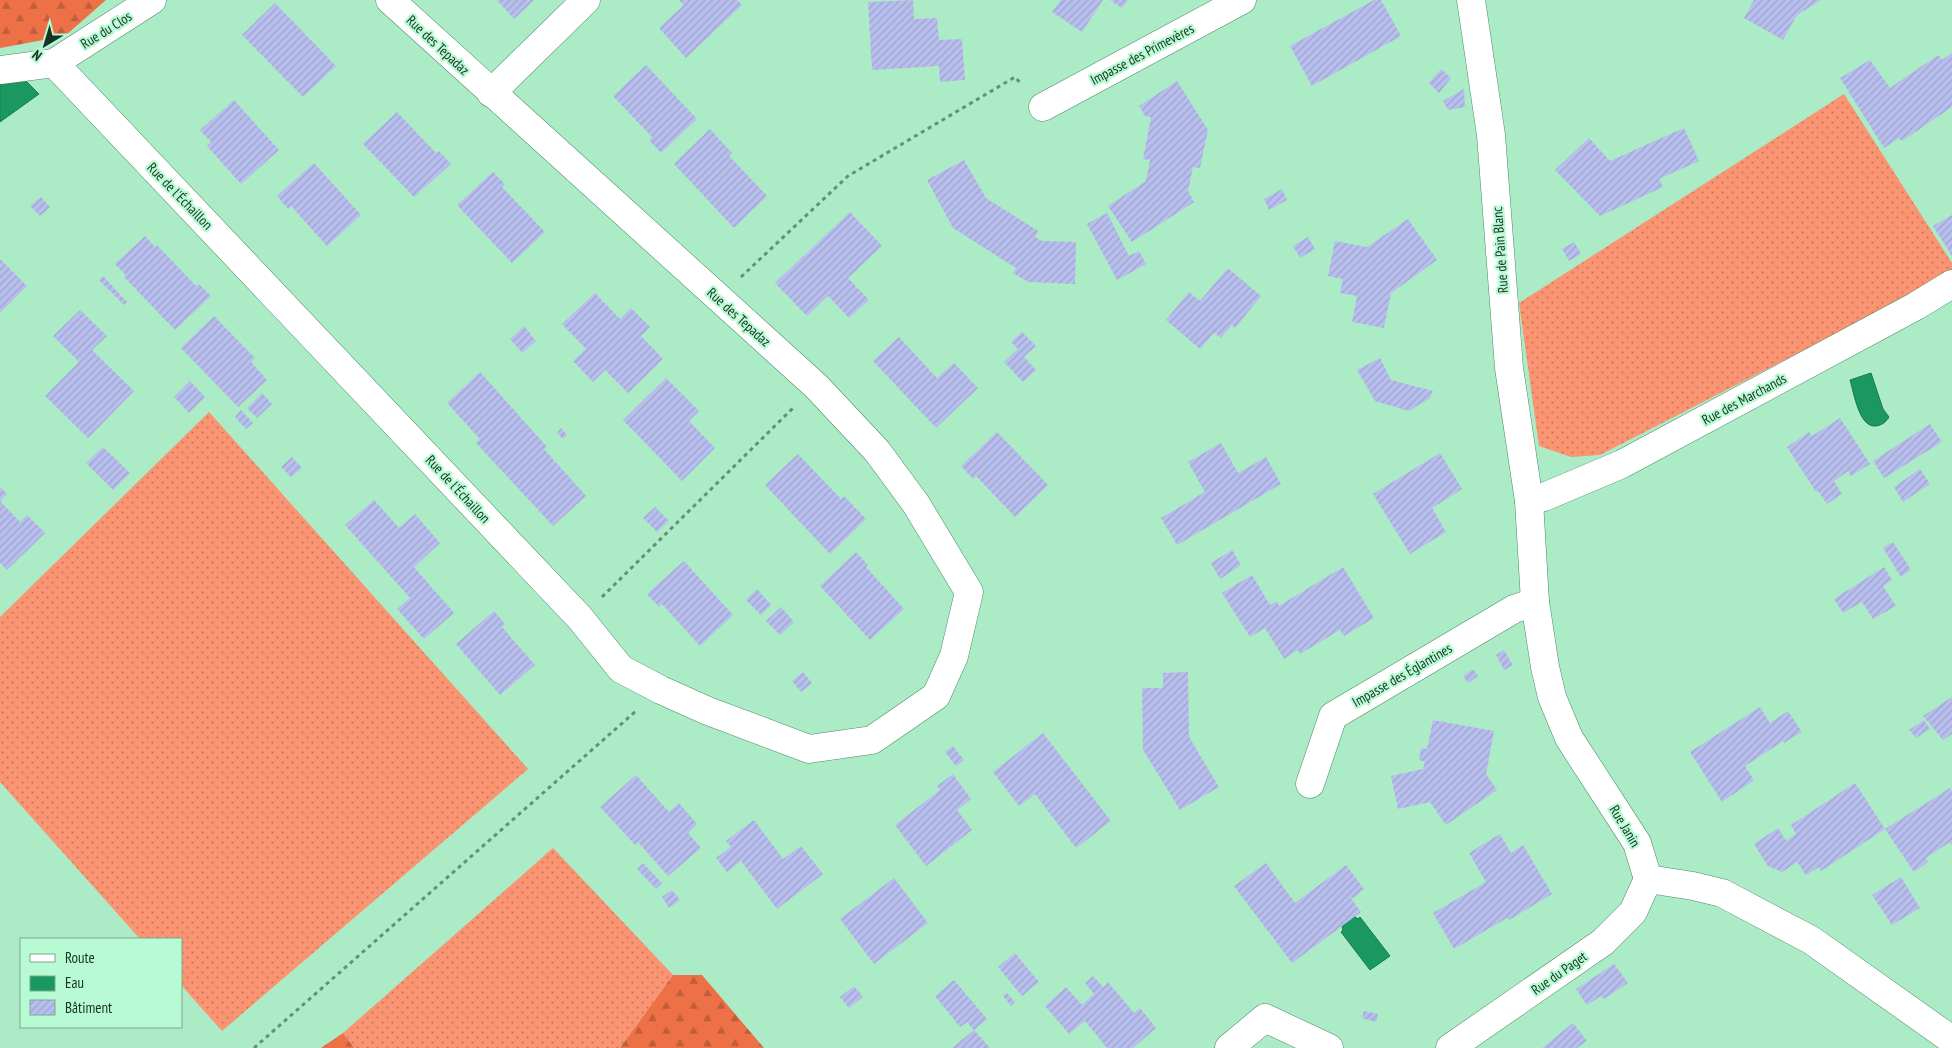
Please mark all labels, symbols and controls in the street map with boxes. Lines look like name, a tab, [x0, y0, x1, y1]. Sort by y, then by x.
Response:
street label: Rue du Clos	[77, 7, 135, 53]
street label: Rue des Tepadaz	[403, 11, 473, 79]
street label: Impasse des Primevères	[1087, 19, 1197, 89]
north arrow	[20, 20, 70, 70]
text: N	[28, 46, 46, 65]
street label: Rue de l'Échaillon	[143, 159, 217, 233]
street label: Rue de Pain Blanc	[1488, 206, 1512, 294]
street label: Rue des Tepadaz	[703, 284, 775, 350]
street label: Rue des Marchands	[1699, 369, 1790, 429]
street label: Rue de l'Échaillon	[422, 451, 494, 527]
street label: Impasse des Églantines	[1349, 639, 1455, 711]
street label: Rue Janin	[1605, 802, 1645, 850]
legend	[20, 938, 182, 1028]
street label: Rue du Paget	[1528, 947, 1590, 999]
text: Route	[65, 948, 95, 967]
text: Eau	[65, 973, 84, 992]
text: Bâtiment	[65, 998, 112, 1017]

